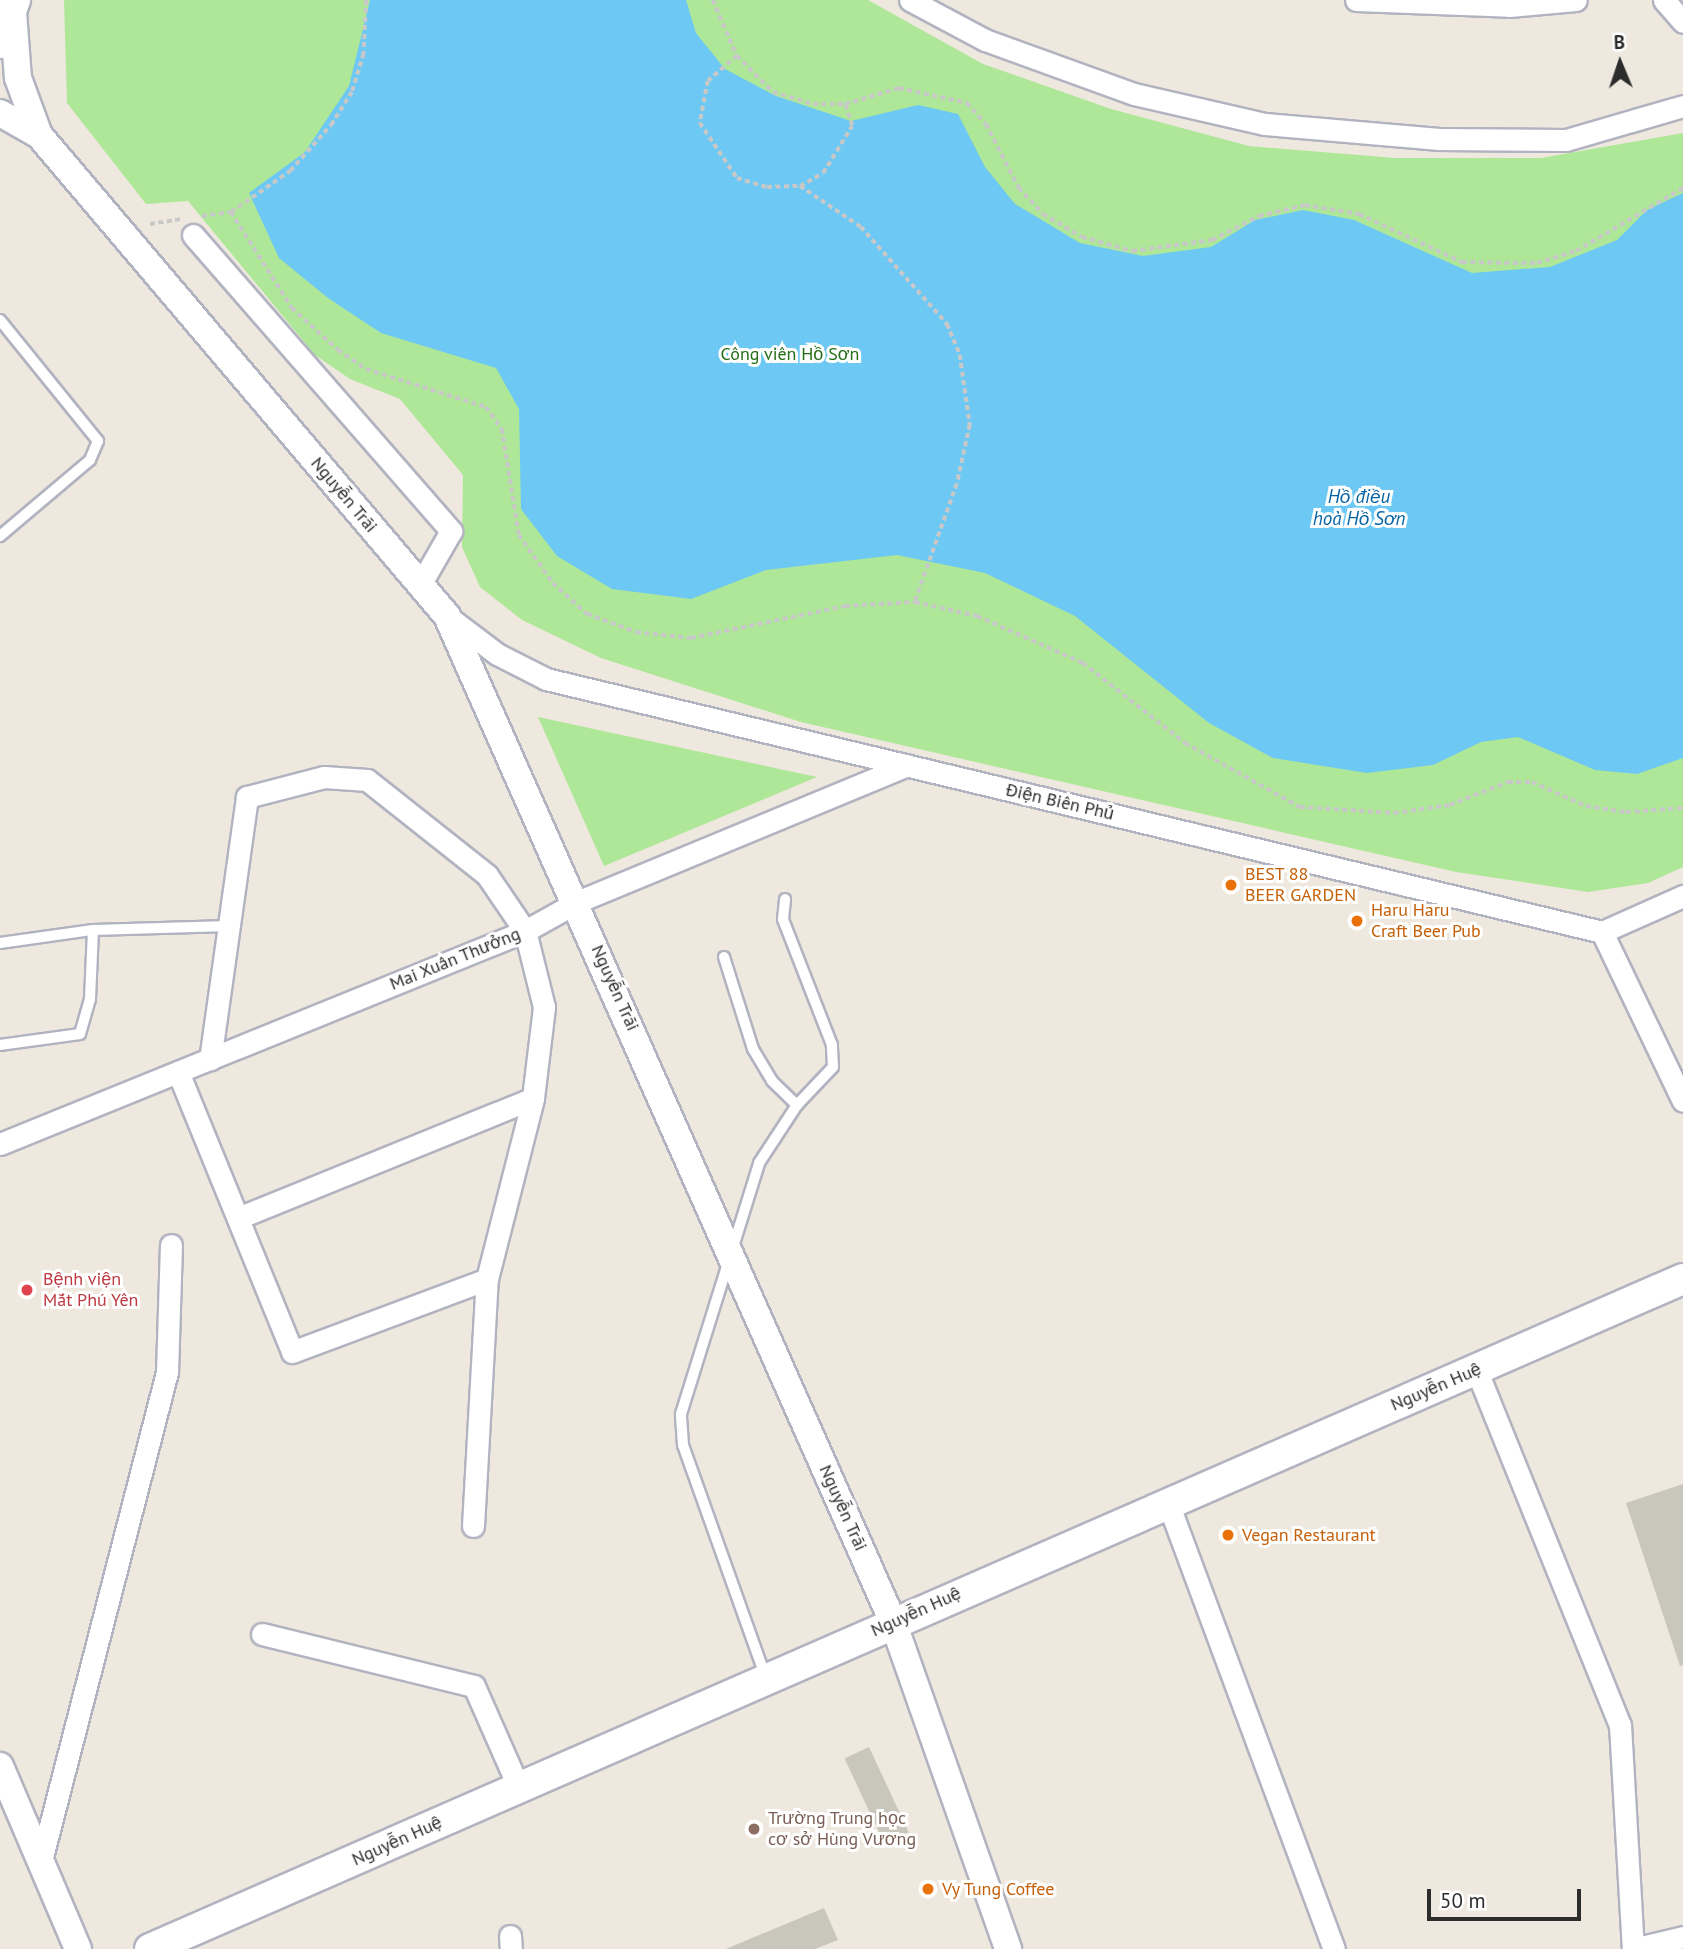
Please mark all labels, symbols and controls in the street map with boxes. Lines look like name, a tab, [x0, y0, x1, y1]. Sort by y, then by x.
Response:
north arrow	[1585, 28, 1655, 98]
text: B	[1613, 30, 1625, 54]
park label: Công viên Hồ Sơn	[720, 343, 860, 365]
street label: Nguyễn Trãi	[306, 453, 382, 537]
water label: Hồ điều hoà Hồ Sơn	[1313, 486, 1405, 530]
street label: Điện Biên Phủ	[1004, 779, 1116, 825]
place label: BEST 88 BEER GARDEN	[1245, 864, 1356, 906]
marker: BEST 88 BEER GARDEN	[1223, 877, 1239, 893]
place label: Haru Haru Craft Beer Pub	[1371, 900, 1481, 942]
marker: Haru Haru Craft Beer Pub	[1349, 913, 1365, 929]
street label: Mai Xuân Thưởng	[386, 923, 524, 995]
street label: Nguyễn Trãi	[586, 941, 644, 1035]
place label: Bệnh viện Mắt Phú Yên	[43, 1269, 139, 1312]
marker: Bệnh viện Mắt Phú Yên	[17, 1280, 37, 1300]
street label: Nguyễn Huệ	[1387, 1358, 1485, 1416]
street label: Nguyễn Trãi	[814, 1461, 872, 1555]
place label: Vegan Restaurant	[1242, 1524, 1376, 1546]
marker: Vegan Restaurant	[1220, 1527, 1236, 1543]
street label: Nguyễn Huệ	[868, 1583, 964, 1641]
place label: Trường Trung học cơ sở Hùng Vương	[768, 1808, 917, 1850]
street label: Nguyễn Huệ	[349, 1812, 445, 1870]
marker: Trường Trung học cơ sở Hùng Vương	[746, 1821, 762, 1837]
scale bar	[1431, 1876, 1585, 1920]
place label: Vy Tung Coffee	[942, 1878, 1056, 1900]
marker: Vy Tung Coffee	[920, 1881, 936, 1897]
text: 50 m	[1440, 1887, 1486, 1914]

